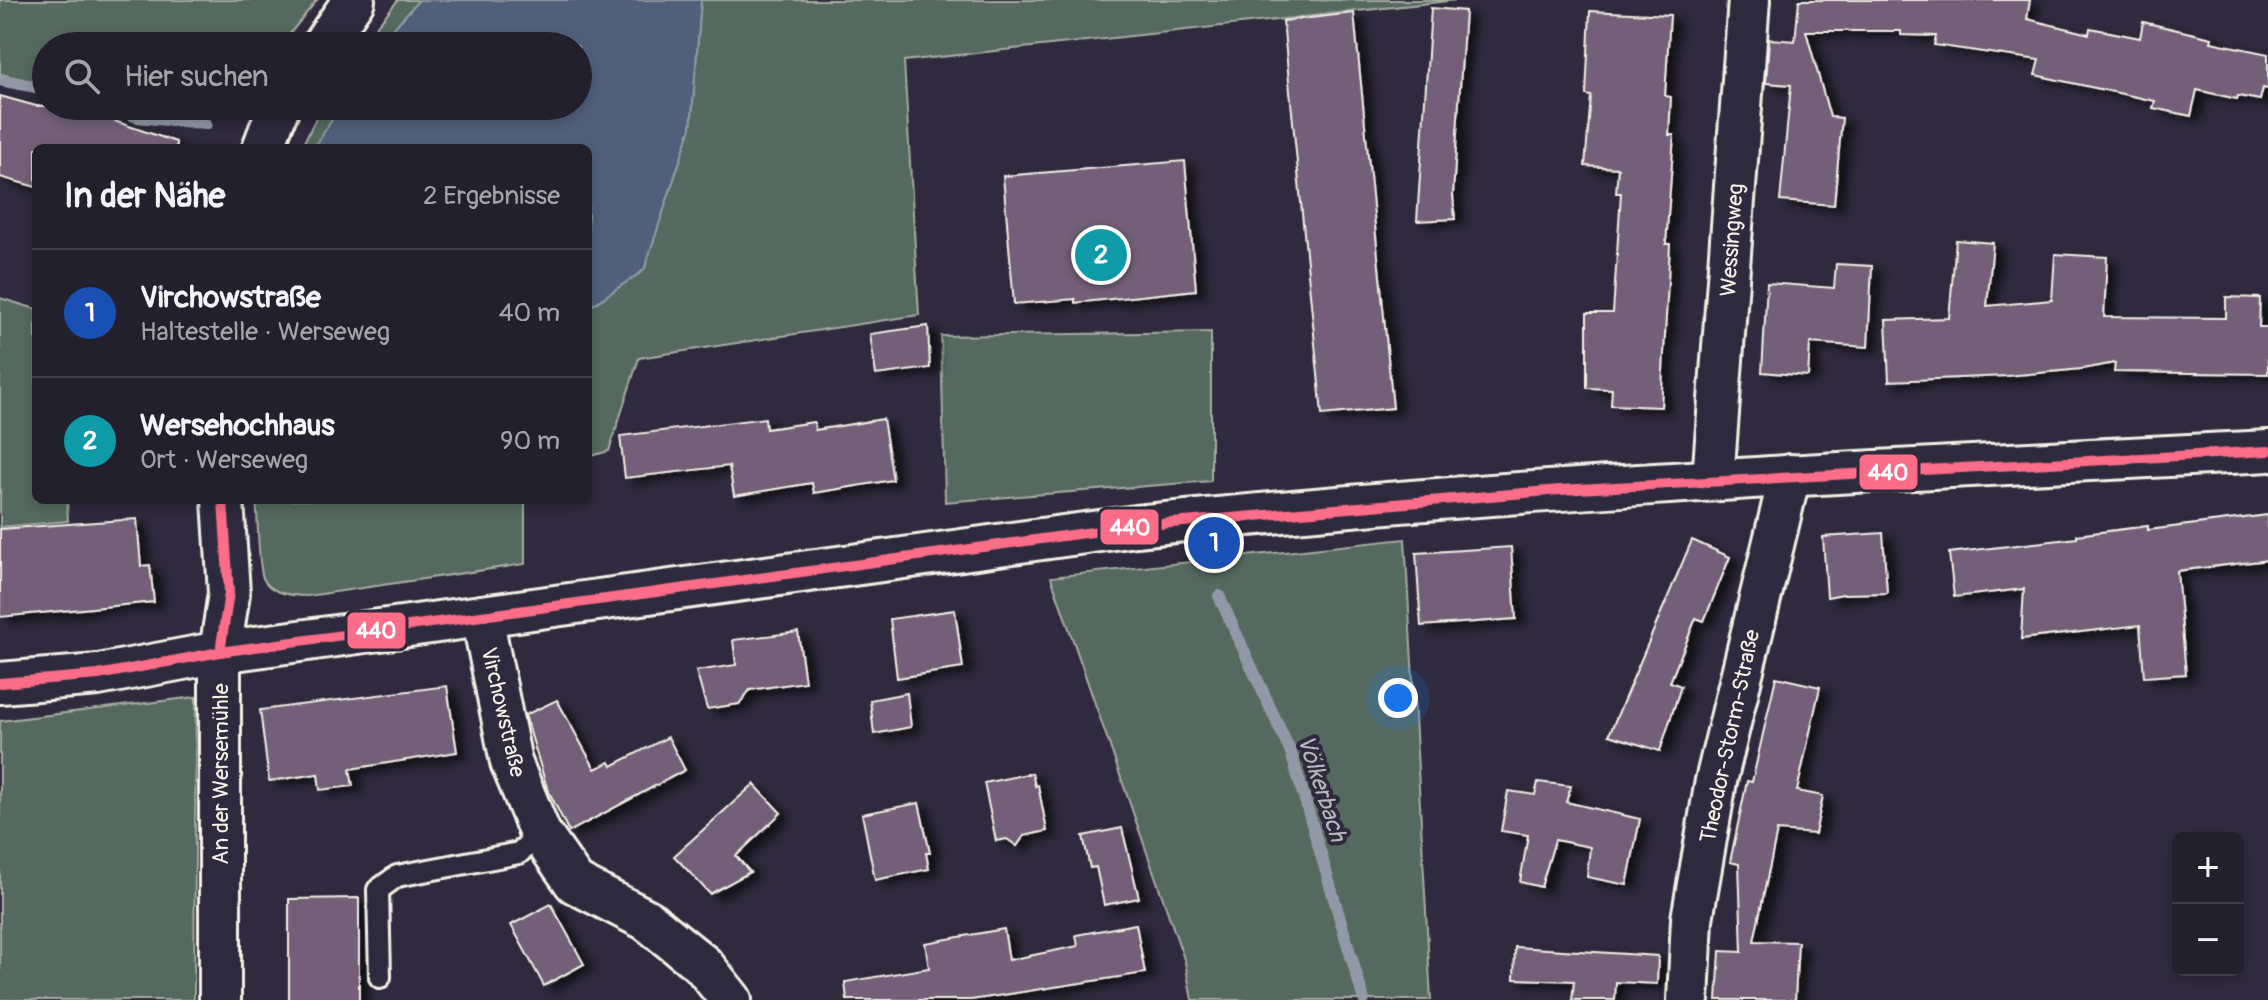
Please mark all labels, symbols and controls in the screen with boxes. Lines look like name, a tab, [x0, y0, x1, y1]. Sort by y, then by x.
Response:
search box	[32, 32, 592, 120]
icon: search	[60, 54, 104, 98]
text: Hier suchen	[124, 58, 269, 95]
text: In der Nähe	[64, 175, 225, 218]
text: 2 Ergebnisse	[423, 180, 560, 212]
street label: Wessingweg	[1714, 183, 1750, 298]
pin: 2	[1075, 225, 1127, 285]
text: Virchowstraße	[140, 279, 321, 316]
text: 1	[85, 297, 95, 329]
text: 40 m	[498, 297, 560, 329]
text: Haltestelle · Werseweg	[140, 316, 390, 348]
text: Wersehochhaus	[140, 407, 335, 444]
text: 2	[83, 425, 97, 457]
text: 90 m	[500, 425, 560, 457]
text: Ort · Werseweg	[140, 444, 308, 476]
line badge: 440	[1858, 453, 1919, 491]
text: 440	[1868, 459, 1908, 487]
line badge: 440	[1099, 508, 1160, 546]
pin: 1	[1188, 513, 1240, 573]
text: 440	[1110, 514, 1150, 542]
line badge: 440	[346, 611, 407, 650]
text: 440	[356, 617, 396, 645]
street label: Theodor-Storm-Straße	[1694, 627, 1766, 845]
street label: Virchowstraße	[474, 645, 532, 780]
your location	[1378, 678, 1418, 718]
street label: An der Wersemühle	[207, 683, 235, 865]
water label: Völkerbach	[1291, 731, 1353, 847]
map controls	[2172, 832, 2244, 976]
button: +	[2172, 832, 2244, 904]
button: −	[2172, 904, 2244, 976]

